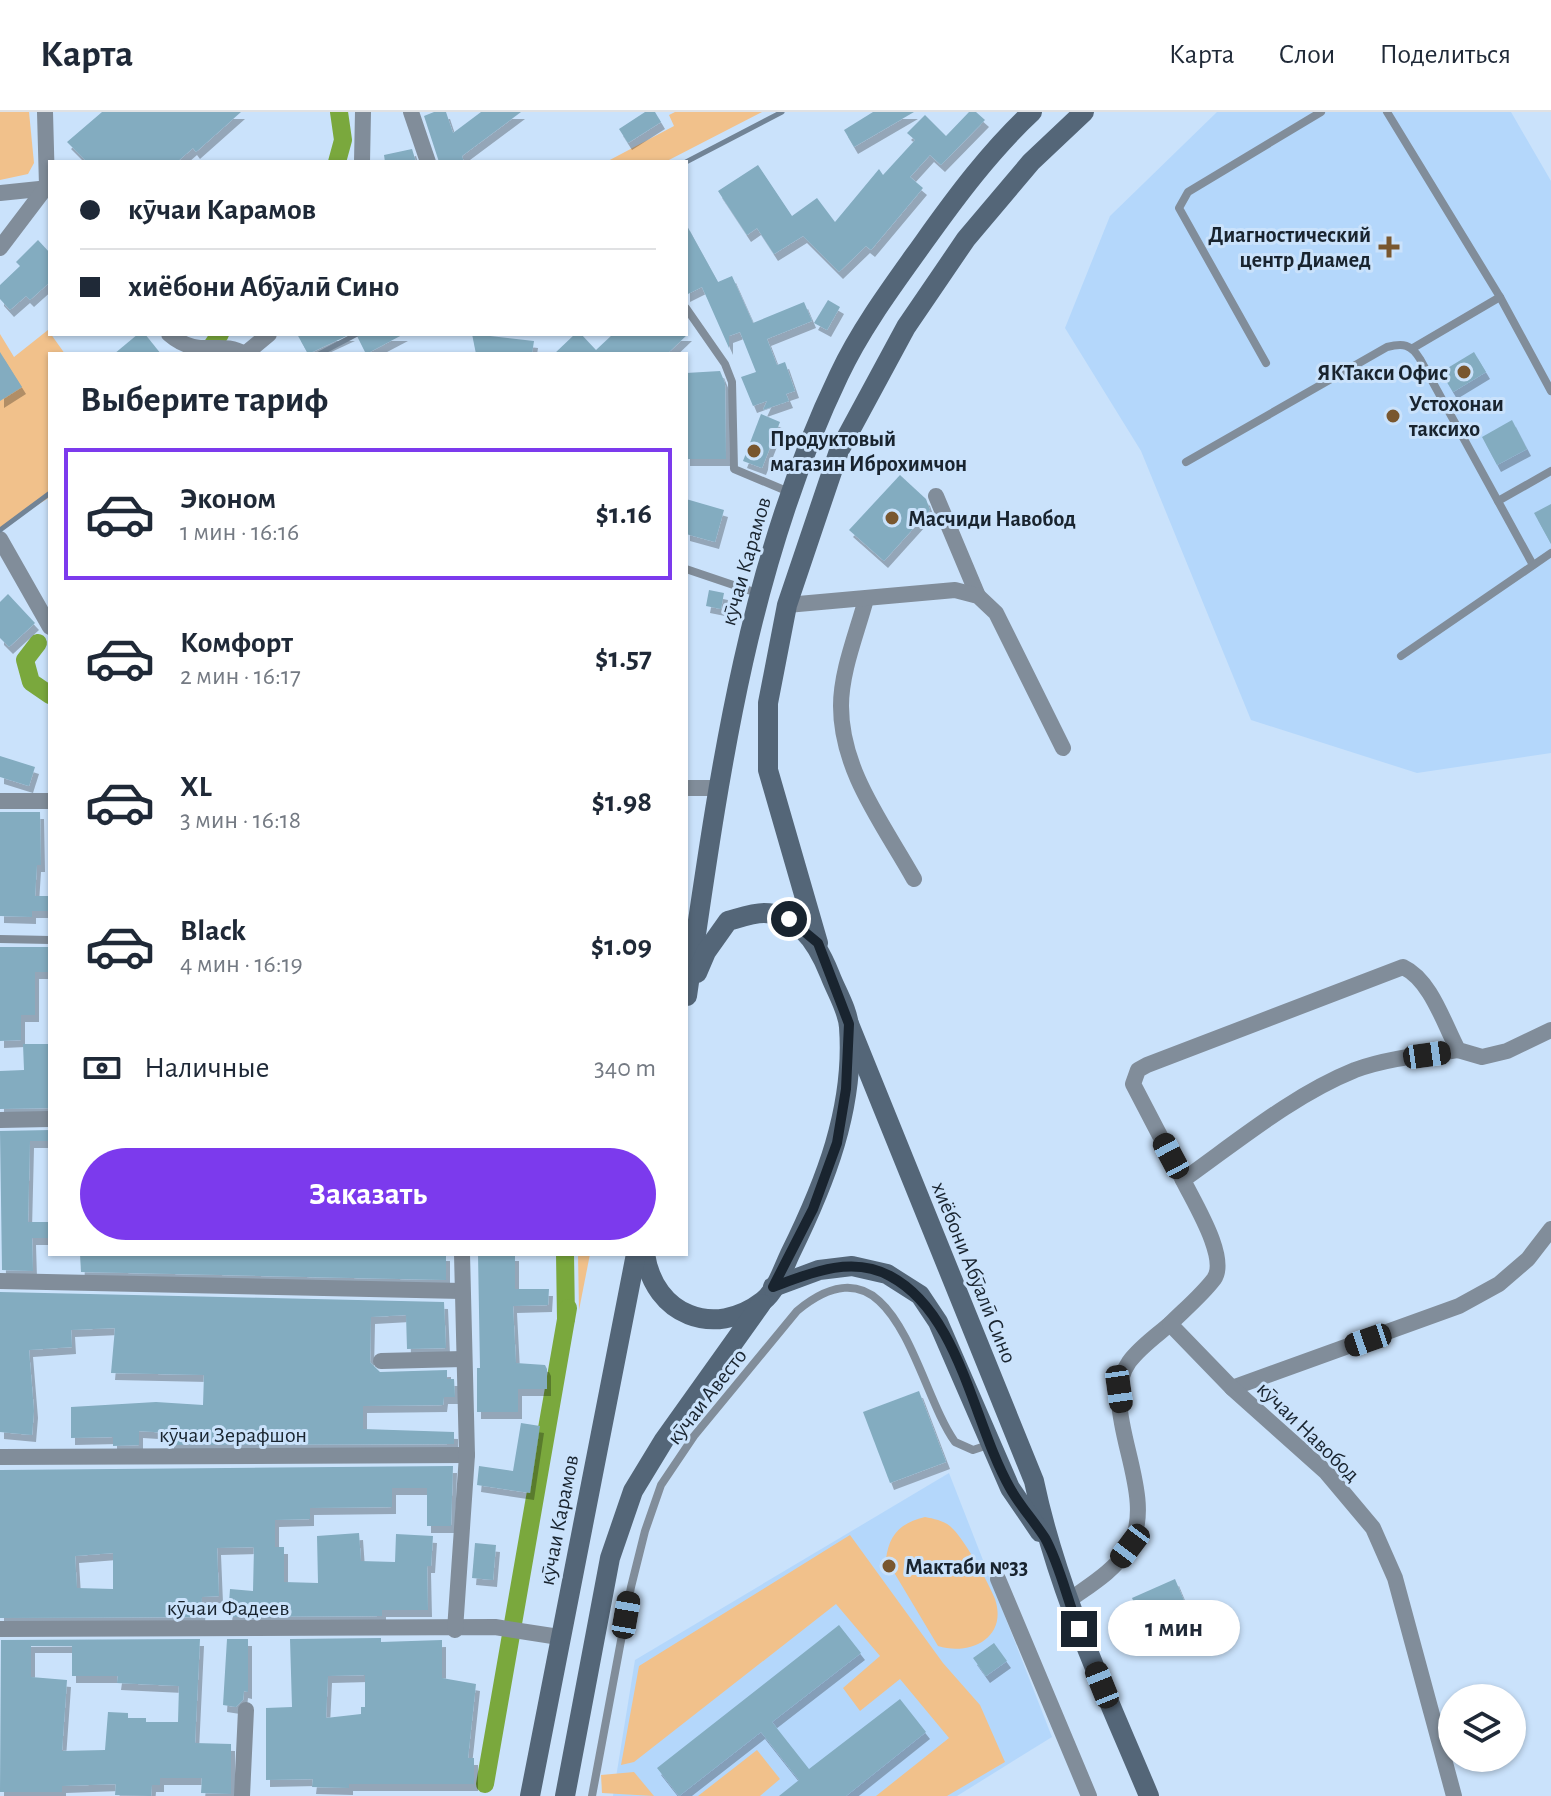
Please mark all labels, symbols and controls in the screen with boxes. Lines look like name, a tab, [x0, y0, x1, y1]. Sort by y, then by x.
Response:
text: Карта	[40, 36, 133, 74]
text: Карта	[1169, 41, 1235, 69]
text: Слои	[1279, 41, 1335, 69]
text: Поделиться	[1379, 41, 1511, 69]
text: кӯчаи Карамов	[128, 195, 316, 225]
place label: Диагностический центр Диамед	[1208, 224, 1371, 271]
marker: Диагностический центр Диамед	[1378, 236, 1400, 258]
text: хиёбони Абӯалӣ Сино	[128, 272, 399, 302]
place label: ЯКТакси Офис	[1317, 362, 1448, 384]
marker: ЯКТакси Офис	[1455, 363, 1473, 381]
text: Выберите тариф	[80, 382, 328, 418]
place label: Устохонаи таксихо	[1408, 393, 1504, 440]
marker: Устохонаи таксихо	[1384, 407, 1402, 425]
place label: Продуктовый магазин Иброхимчон	[770, 428, 967, 475]
marker: Продуктовый магазин Иброхимчон	[745, 442, 763, 460]
icon: car	[84, 478, 156, 550]
text: Эконом	[180, 484, 276, 514]
street label: кӯчаи Карамов	[717, 494, 775, 628]
text: $1.16	[596, 499, 652, 529]
place label: Масчиди Навобод	[908, 508, 1076, 530]
marker: Масчиди Навобод	[883, 509, 901, 527]
text: 1 мин · 16:16	[180, 519, 299, 545]
icon: car	[84, 622, 156, 694]
text: Комфорт	[180, 628, 293, 658]
text: $1.57	[595, 643, 652, 673]
text: 2 мин · 16:17	[180, 663, 301, 689]
icon: car	[84, 766, 156, 838]
text: XL	[180, 772, 212, 802]
text: $1.98	[592, 787, 652, 817]
text: 3 мин · 16:18	[180, 807, 301, 833]
route start	[771, 901, 807, 937]
icon: car	[84, 910, 156, 982]
text: Black	[180, 916, 246, 946]
text: $1.09	[591, 931, 652, 961]
text: 4 мин · 16:19	[180, 951, 303, 977]
car	[1402, 1040, 1452, 1070]
icon: cash	[80, 1046, 124, 1090]
text: Наличные	[144, 1053, 270, 1083]
text: 340 m	[594, 1055, 656, 1081]
car	[1149, 1129, 1193, 1183]
button: Заказать	[80, 1148, 656, 1240]
street label: хиёбони Абӯалӣ Сино	[928, 1179, 1020, 1366]
car	[1341, 1321, 1395, 1359]
street label: кӯчаи Авесто	[663, 1345, 751, 1449]
car	[1104, 1364, 1134, 1414]
street label: кӯчаи Навобод	[1253, 1378, 1364, 1486]
street label: кӯчаи Зерафшон	[159, 1424, 307, 1446]
street label: кӯчаи Карамов	[536, 1453, 582, 1587]
car	[1106, 1520, 1154, 1572]
place label: Мактаби №33	[905, 1556, 1028, 1578]
marker: Мактаби №33	[880, 1557, 898, 1575]
car	[610, 1589, 642, 1641]
street label: кӯчаи Фадеев	[167, 1597, 289, 1619]
callout: 1 мин	[1107, 1601, 1239, 1657]
route end	[1061, 1611, 1097, 1647]
text: 1 мин	[1145, 1615, 1203, 1641]
car	[1082, 1658, 1122, 1712]
map controls	[1438, 1684, 1526, 1772]
button: layers	[1438, 1684, 1526, 1772]

